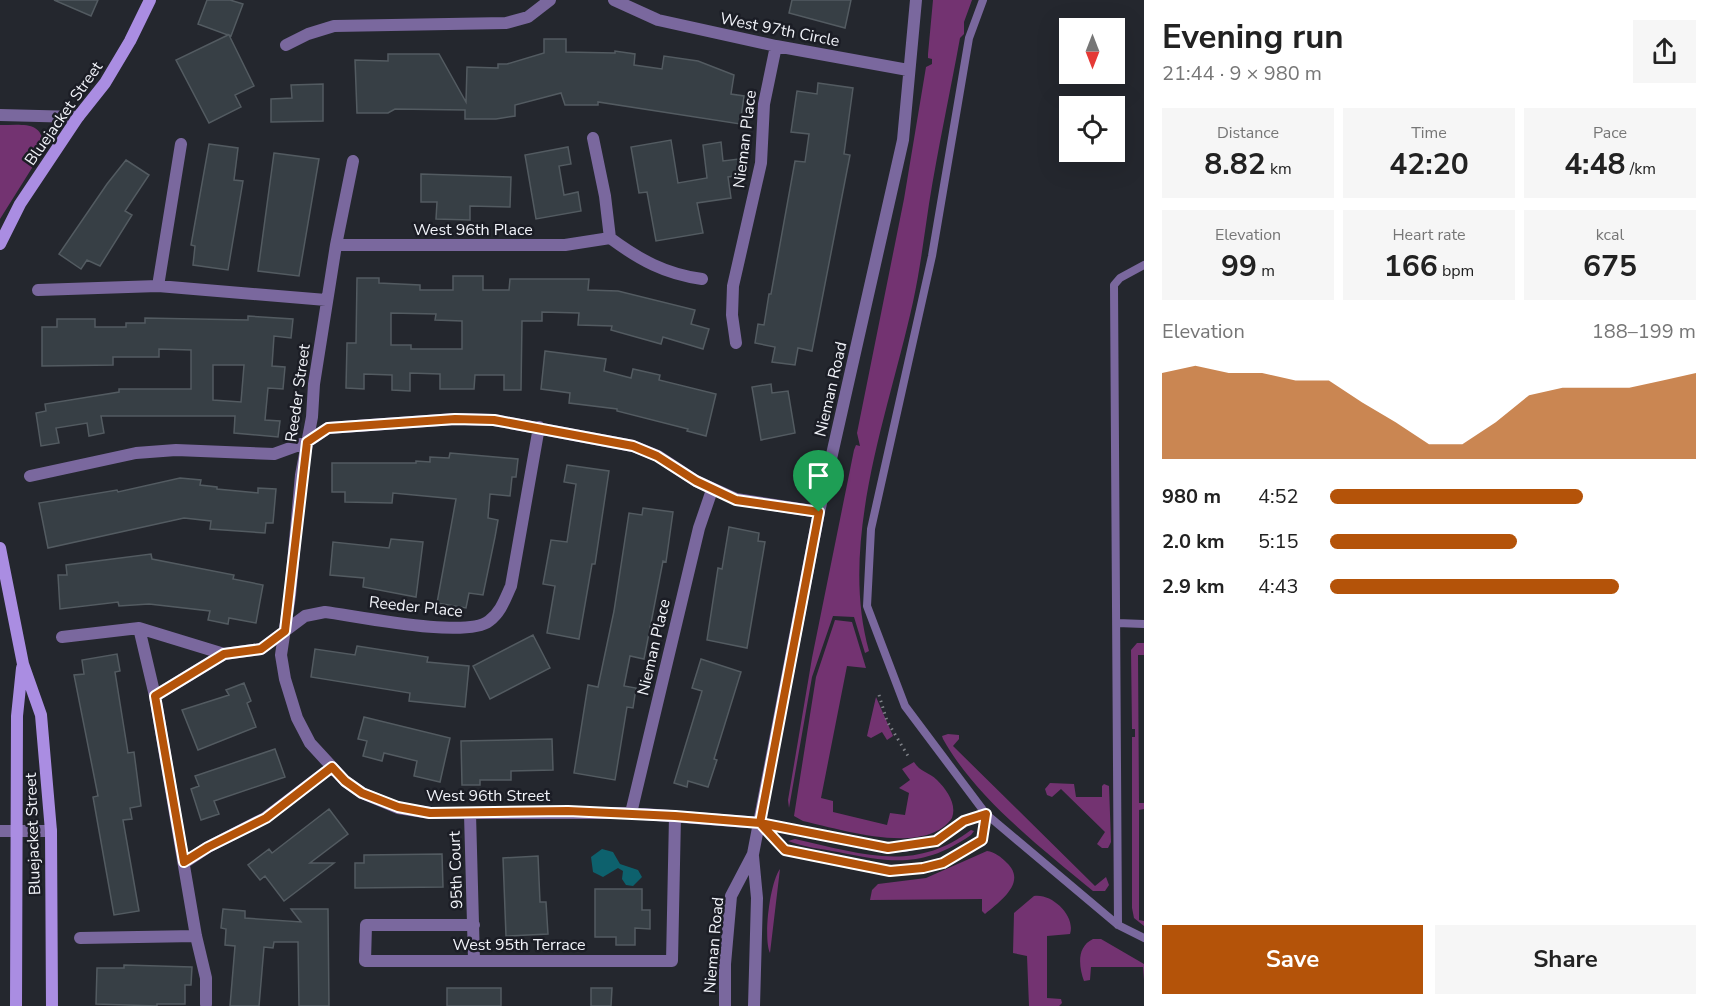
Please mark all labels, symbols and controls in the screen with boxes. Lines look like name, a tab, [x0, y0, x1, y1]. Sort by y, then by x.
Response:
street label: West 97th Circle	[718, 8, 841, 52]
text: Evening run	[1162, 15, 1344, 60]
north arrow	[1059, 18, 1125, 84]
map controls	[1059, 18, 1125, 162]
button: share	[1633, 20, 1696, 83]
street label: Bluejacket Street	[20, 57, 108, 170]
text: 21:44 · 9 × 980 m	[1162, 60, 1322, 87]
street label: Nieman Place	[728, 89, 762, 189]
button: locate	[1059, 96, 1125, 162]
text: Distance	[1217, 122, 1279, 144]
text: Time	[1411, 122, 1447, 144]
text: Pace	[1593, 122, 1627, 144]
text: 8.82	[1204, 144, 1266, 185]
text: 42:20	[1389, 144, 1469, 185]
text: 4:48	[1564, 144, 1626, 185]
text: km	[1266, 158, 1292, 180]
text: /km	[1626, 158, 1656, 180]
street label: West 96th Place	[413, 219, 533, 241]
text: Elevation	[1215, 224, 1281, 246]
text: Heart rate	[1392, 224, 1466, 246]
text: kcal	[1596, 224, 1624, 246]
text: 99	[1221, 246, 1257, 287]
text: 166	[1384, 246, 1438, 287]
text: 675	[1583, 246, 1637, 287]
text: m	[1257, 260, 1275, 282]
text: bpm	[1438, 260, 1474, 282]
text: Elevation	[1162, 318, 1245, 345]
text: 188–199 m	[1592, 318, 1696, 345]
street label: Nieman Road	[809, 340, 853, 439]
street label: Reeder Street	[280, 342, 316, 444]
pin	[793, 450, 844, 512]
icon: arrive	[802, 459, 835, 492]
text: 980 m	[1162, 483, 1221, 510]
text: 4:52	[1258, 483, 1299, 510]
text: 2.0 km	[1162, 528, 1225, 555]
text: 5:15	[1258, 528, 1299, 555]
text: 2.9 km	[1162, 573, 1225, 600]
text: 4:43	[1258, 573, 1299, 600]
street label: Reeder Place	[368, 591, 464, 623]
street label: Nieman Place	[632, 597, 676, 698]
street label: Bluejacket Street	[20, 772, 46, 895]
street label: West 96th Street	[426, 785, 550, 807]
street label: 95th Court	[444, 830, 468, 909]
street label: Nieman Road	[699, 896, 729, 994]
button: Save	[1162, 925, 1423, 994]
button: Share	[1435, 925, 1696, 994]
street label: West 95th Terrace	[452, 934, 586, 956]

